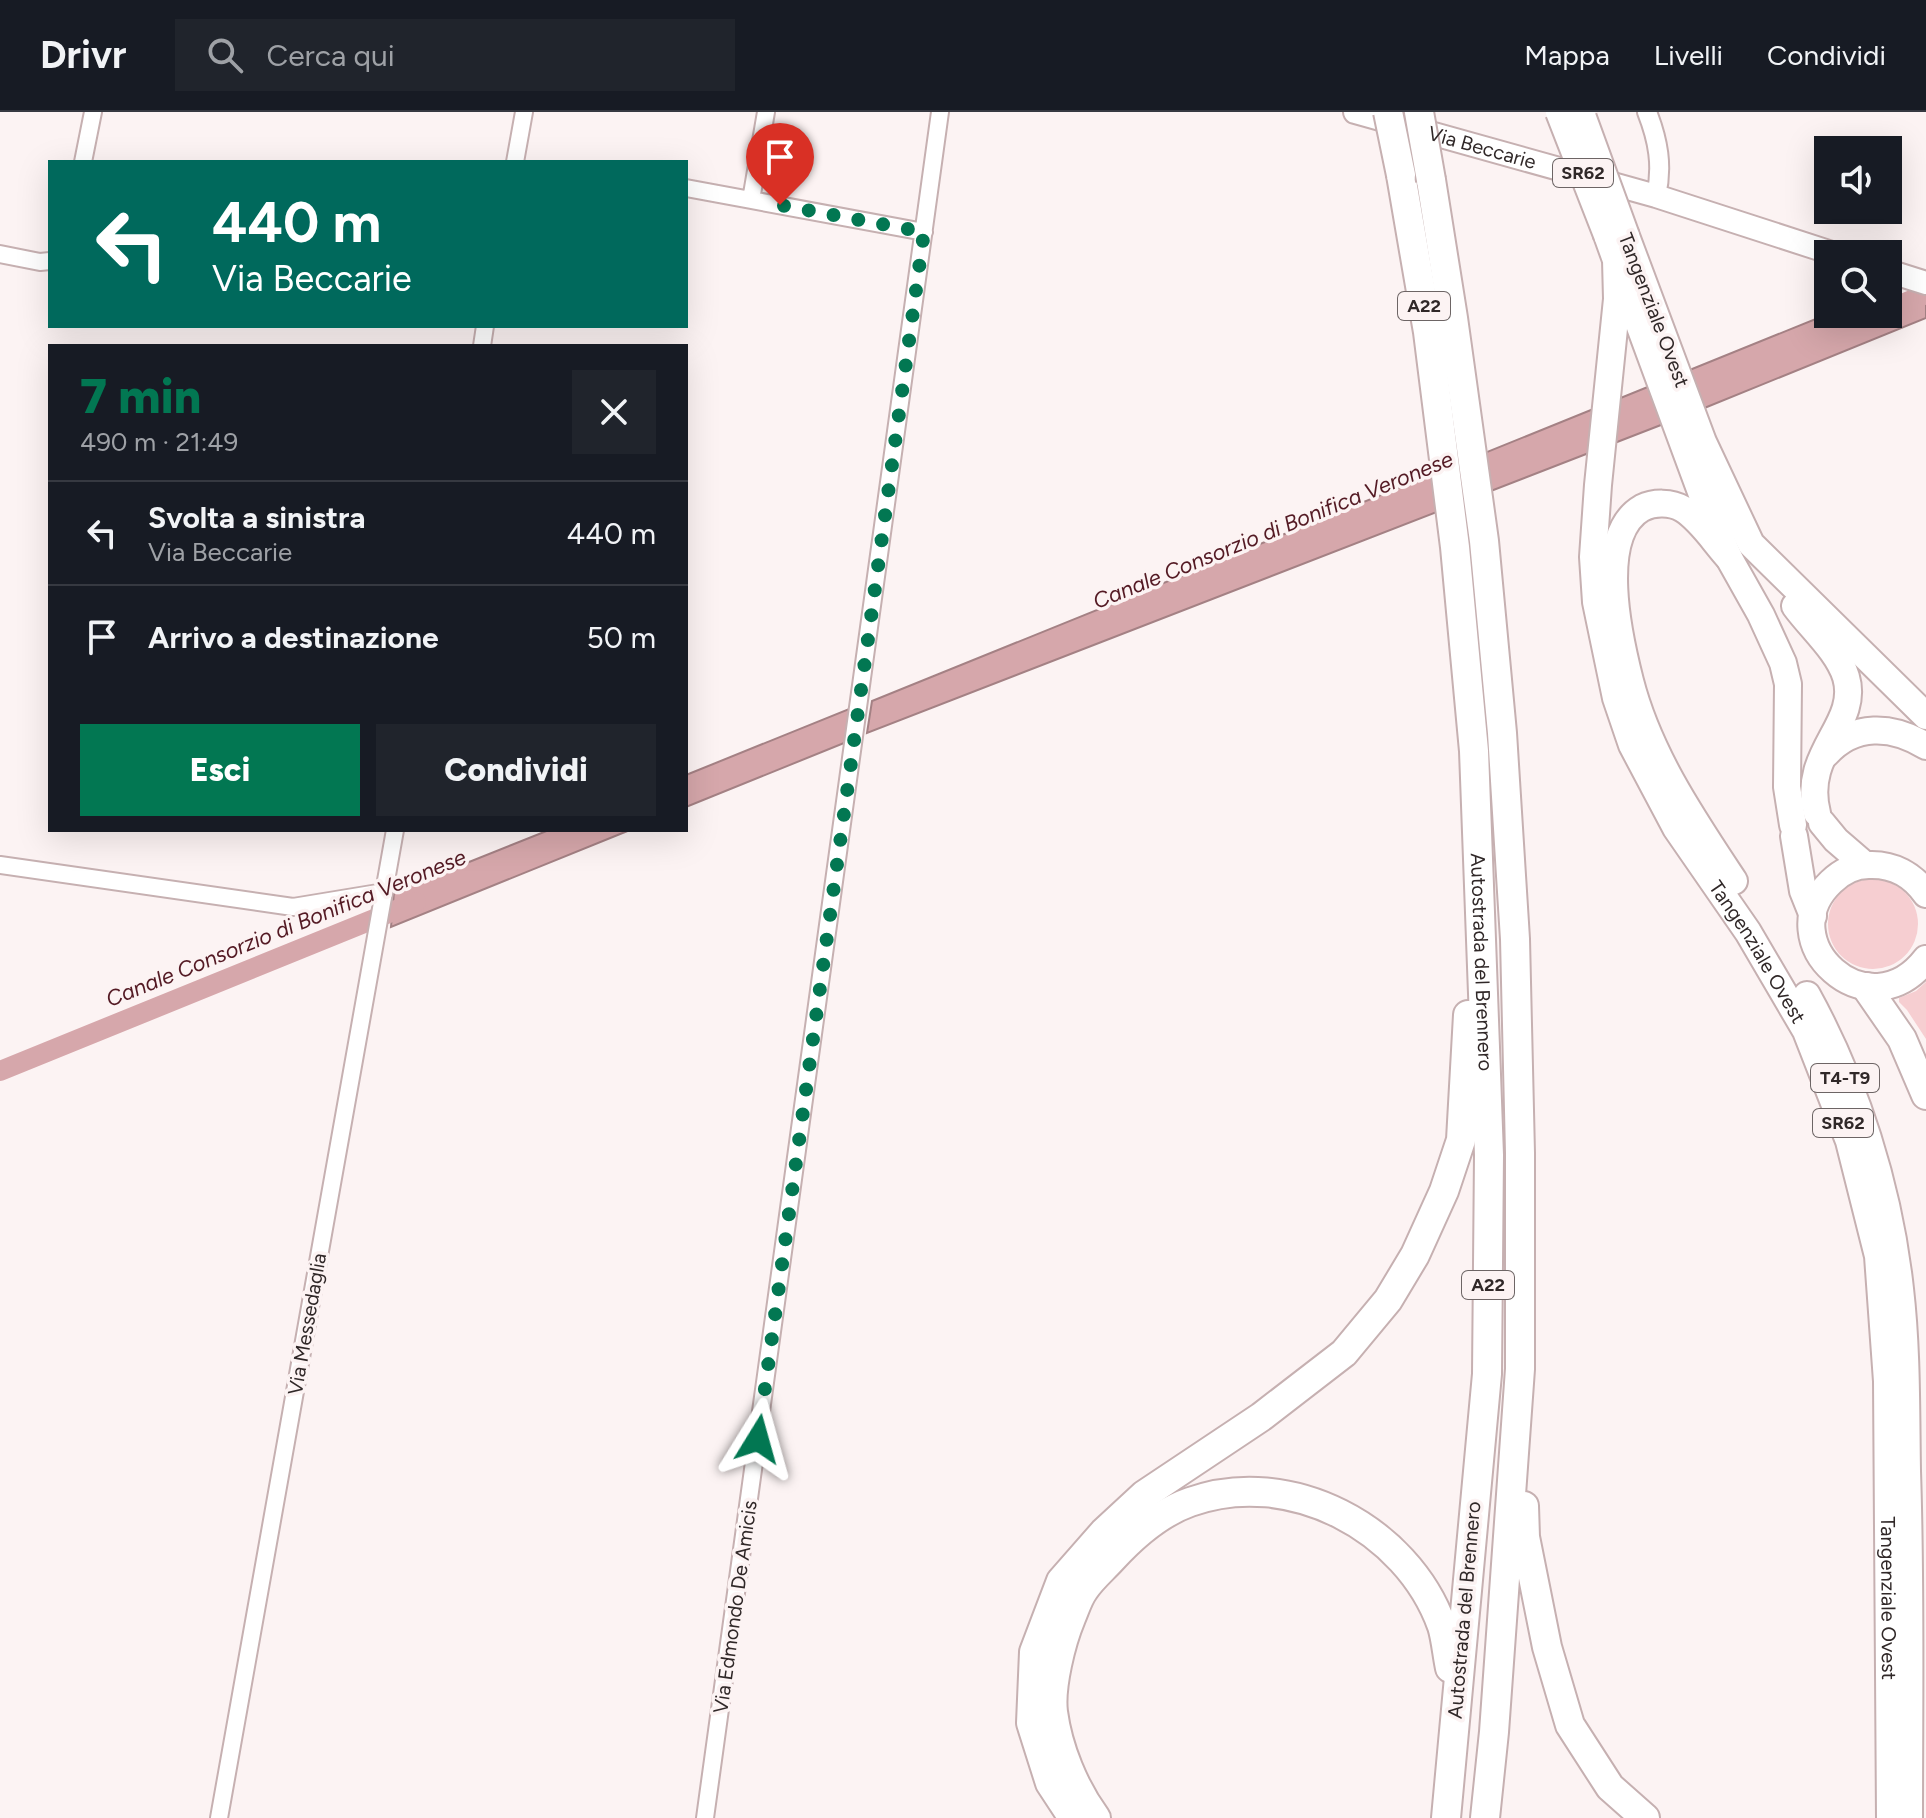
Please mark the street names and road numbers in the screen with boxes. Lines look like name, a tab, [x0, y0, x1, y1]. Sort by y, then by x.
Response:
street label: Via Beccarie	[1425, 121, 1539, 174]
road number: SR62	[1553, 159, 1613, 187]
street label: Tangenziale Ovest	[1614, 229, 1694, 391]
road number: A22	[1398, 292, 1450, 320]
street label: Autostrada del Brennero	[1466, 853, 1498, 1071]
street label: Tangenziale Ovest	[1704, 876, 1811, 1028]
road number: T4-T9	[1811, 1064, 1879, 1092]
road number: SR62	[1813, 1109, 1873, 1137]
street label: Via Messedaglia	[283, 1251, 331, 1397]
road number: A22	[1462, 1271, 1514, 1299]
street label: Via Edmondo De Amicis	[708, 1499, 762, 1715]
street label: Autostrada del Brennero	[1443, 1500, 1485, 1720]
street label: Tangenziale Ovest	[1876, 1516, 1901, 1680]

